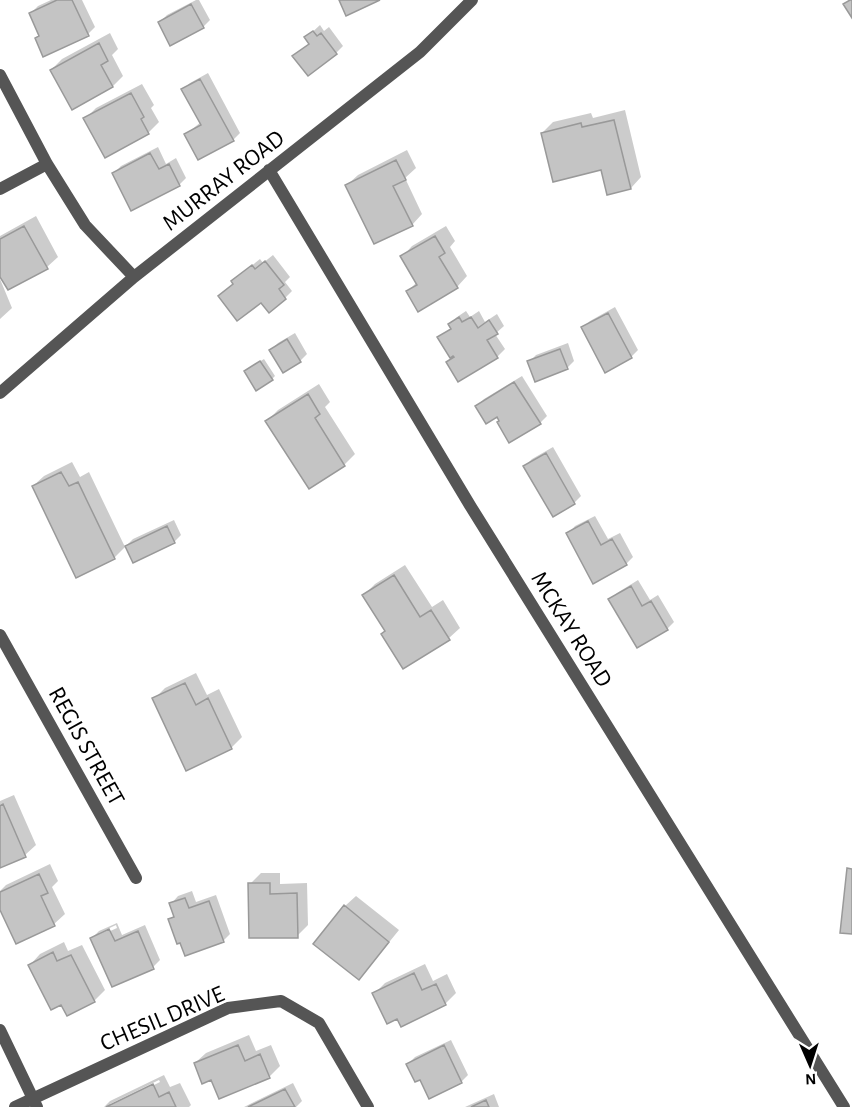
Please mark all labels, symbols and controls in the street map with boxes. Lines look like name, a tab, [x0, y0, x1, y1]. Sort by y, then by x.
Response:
street label: MURRAY ROAD	[158, 126, 289, 236]
street label: MCKAY ROAD	[526, 568, 616, 692]
street label: REGIS STREET	[44, 683, 129, 810]
street label: CHESIL DRIVE	[97, 982, 228, 1056]
north arrow	[780, 1035, 840, 1095]
text: N	[805, 1071, 817, 1087]

